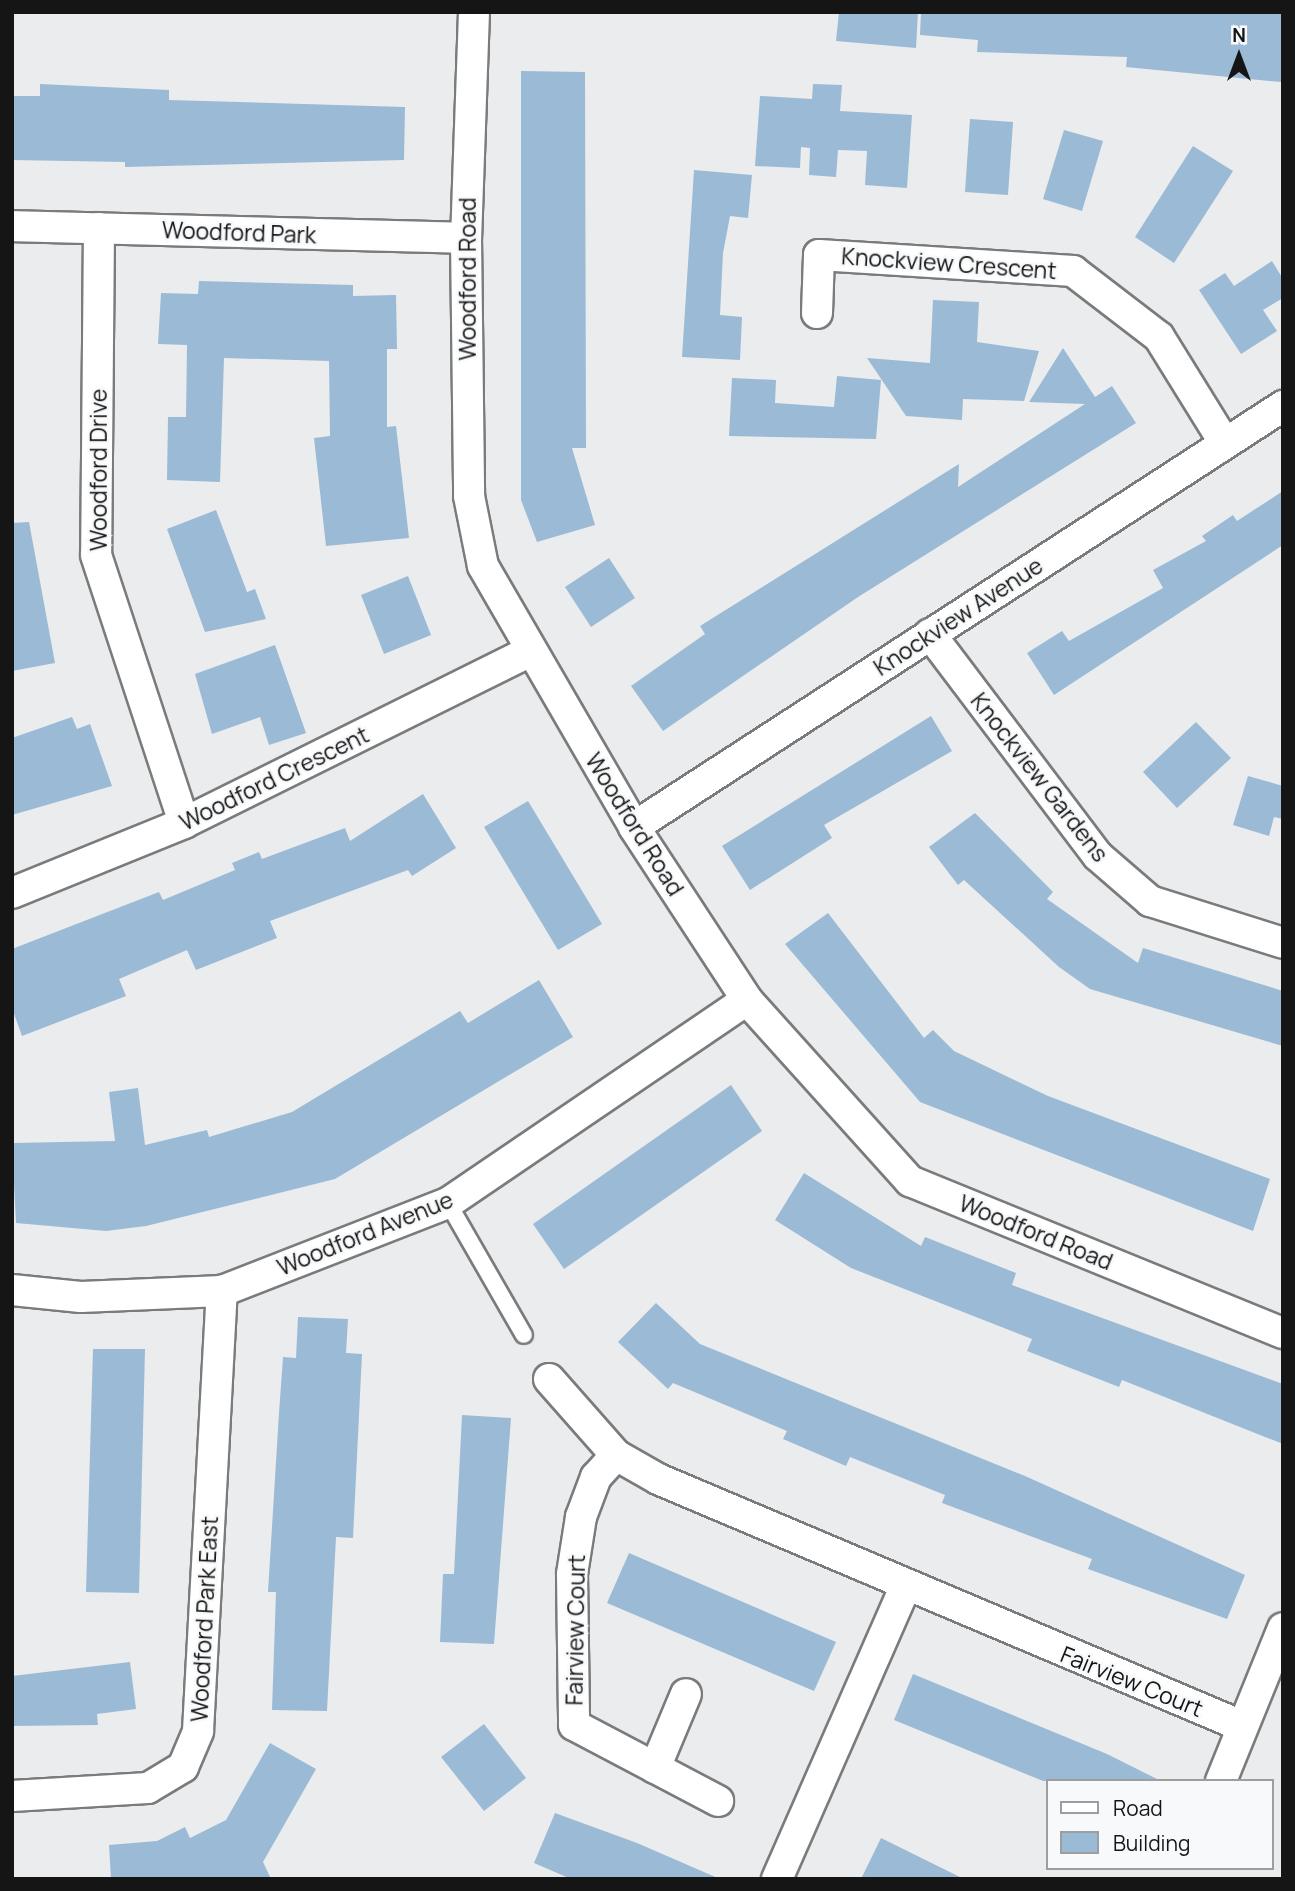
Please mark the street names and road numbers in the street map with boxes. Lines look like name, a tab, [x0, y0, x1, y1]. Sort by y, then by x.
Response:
street label: Woodford Road	[453, 197, 481, 361]
street label: Woodford Park	[161, 216, 317, 248]
street label: Knockview Crescent	[840, 242, 1058, 284]
street label: Woodford Drive	[84, 389, 112, 551]
street label: Knockview Avenue	[868, 551, 1048, 681]
street label: Knockview Gardens	[965, 687, 1115, 867]
street label: Woodford Crescent	[175, 720, 373, 836]
street label: Woodford Road	[580, 748, 690, 900]
street label: Woodford Avenue	[273, 1185, 457, 1281]
street label: Woodford Road	[955, 1189, 1117, 1275]
street label: Woodford Park East	[185, 1515, 223, 1723]
street label: Fairview Court	[560, 1554, 590, 1706]
street label: Fairview Court	[1057, 1640, 1207, 1722]

